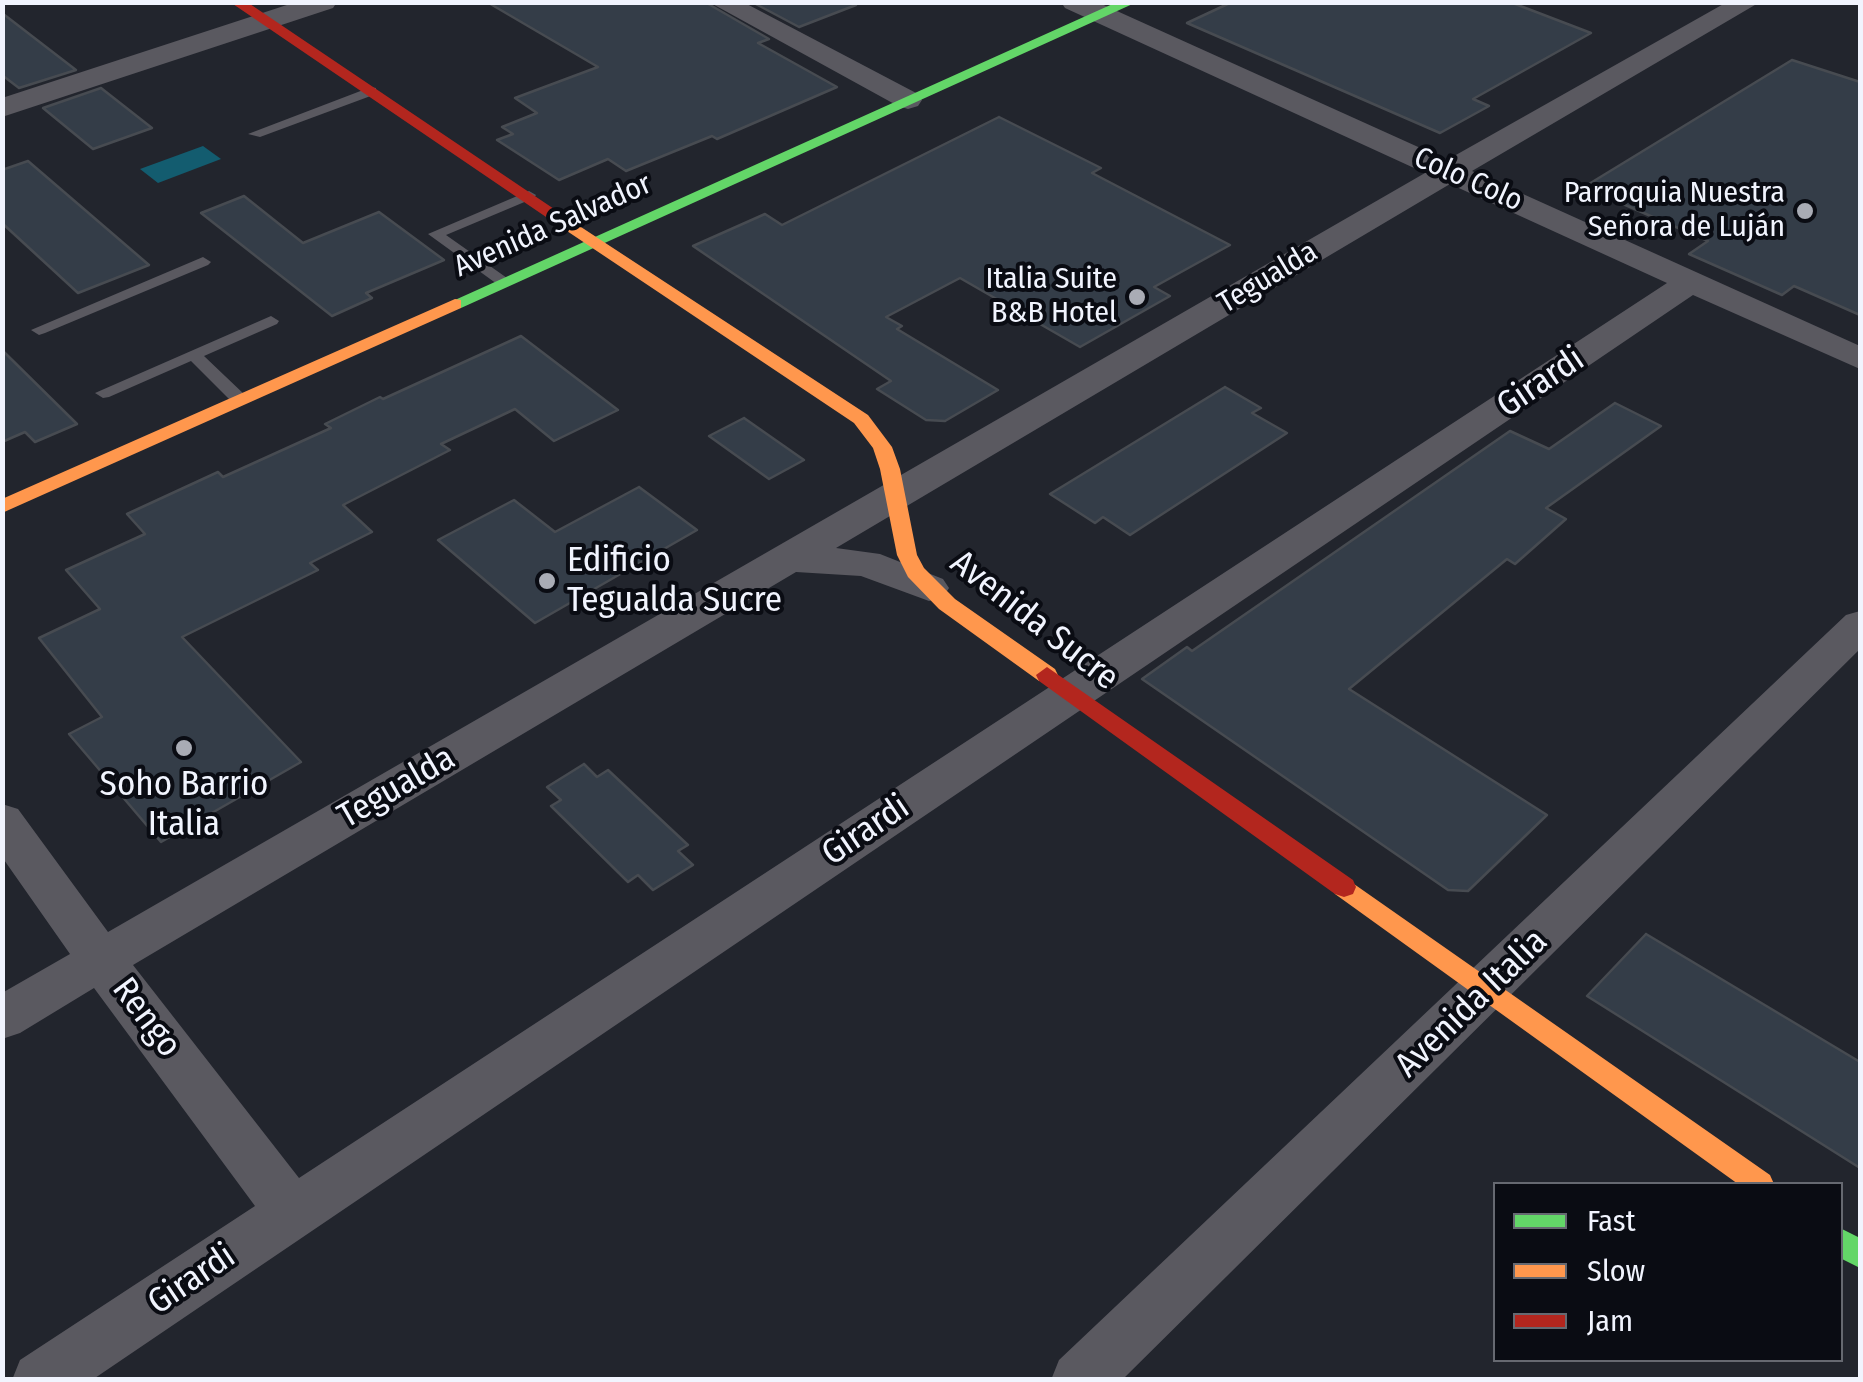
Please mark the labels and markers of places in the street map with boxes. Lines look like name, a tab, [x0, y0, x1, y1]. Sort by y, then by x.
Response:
place label: Parroquia Nuestra Señora de Luján	[1564, 176, 1785, 246]
marker: Parroquia Nuestra Señora de Luján	[1794, 200, 1816, 222]
place label: Italia Suite B&B Hotel	[986, 262, 1117, 332]
marker: Italia Suite B&B Hotel	[1126, 286, 1148, 308]
place label: Edificio Tegualda Sucre	[567, 540, 782, 622]
marker: Edificio Tegualda Sucre	[536, 570, 558, 592]
marker: Soho Barrio Italia	[173, 737, 195, 759]
place label: Soho Barrio Italia	[100, 764, 268, 846]

